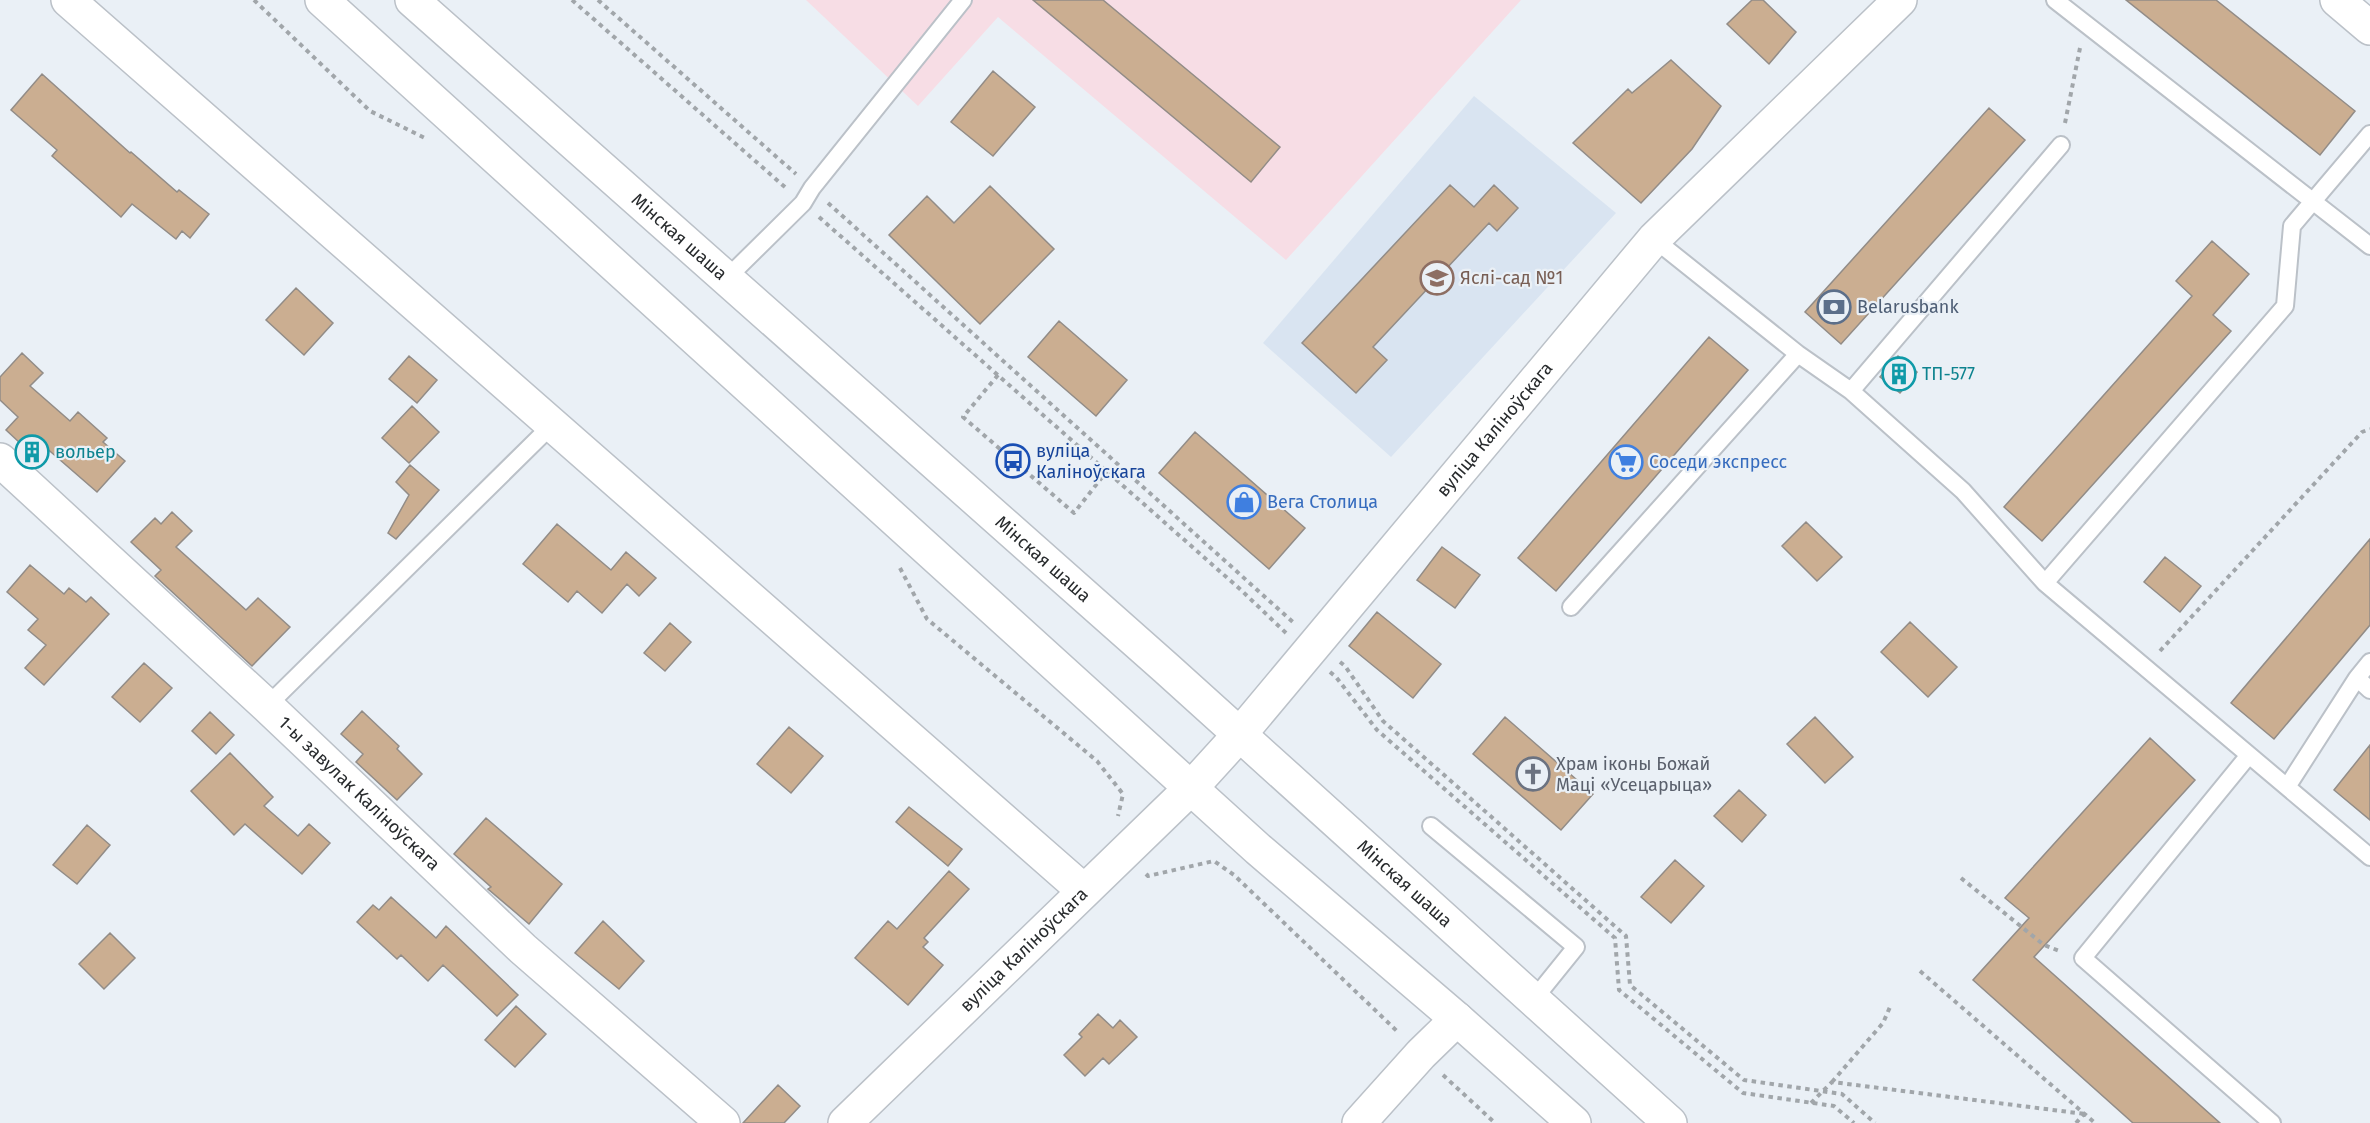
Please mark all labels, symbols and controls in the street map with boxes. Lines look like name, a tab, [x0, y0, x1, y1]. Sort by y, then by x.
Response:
street label: Мінская шаша	[627, 189, 732, 285]
school or university icon: Яслі-сад №1	[1419, 260, 1455, 296]
place label: Яслі-сад №1	[1460, 267, 1563, 289]
bank icon: Belarusbank	[1816, 289, 1852, 325]
place label: Belarusbank	[1857, 296, 1959, 318]
building icon: ТП-577	[1881, 356, 1917, 392]
street label: вуліца Каліноўскага	[1432, 357, 1557, 501]
place label: ТП-577	[1922, 363, 1975, 385]
building icon: вольер	[14, 434, 50, 470]
place label: вуліца Каліноўскага	[1036, 440, 1146, 483]
place label: вольер	[55, 441, 116, 463]
bus stop icon: вуліца Каліноўскага	[995, 443, 1031, 479]
supermarket icon: Соседи экспресс	[1608, 444, 1644, 480]
place label: Соседи экспресс	[1649, 451, 1788, 473]
shop icon: Вега Столица	[1226, 484, 1262, 520]
place label: Вега Столица	[1267, 491, 1378, 513]
street label: Мінская шаша	[991, 511, 1095, 607]
street label: 1-ы завулак Каліноўскага	[274, 712, 444, 875]
place label: Храм іконы Божай Маці «Усецарыца»	[1556, 753, 1712, 796]
church icon: Храм іконы Божай Маці «Усецарыца»	[1515, 756, 1551, 792]
street label: Мінская шаша	[1353, 835, 1457, 932]
street label: вуліца Каліноўскага	[955, 883, 1092, 1017]

